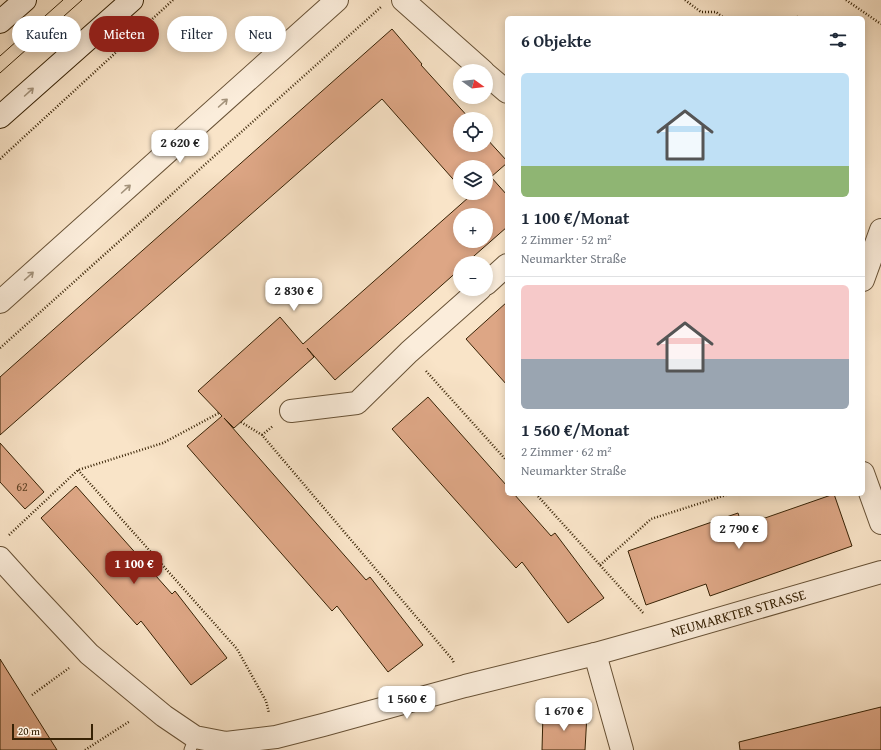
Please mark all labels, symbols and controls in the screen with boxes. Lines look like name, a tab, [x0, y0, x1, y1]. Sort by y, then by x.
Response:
chip: Kaufen	[12, 16, 81, 52]
chip: Mieten	[89, 16, 159, 52]
chip: Filter	[167, 16, 227, 52]
chip: Neu	[235, 16, 286, 52]
text: 6 Objekte	[521, 28, 591, 53]
icon: filters	[827, 29, 849, 51]
north arrow	[453, 64, 493, 104]
map controls	[453, 64, 493, 296]
one-way arrow	[24, 87, 34, 96]
one-way arrow	[218, 98, 228, 107]
icon: home	[649, 99, 721, 171]
button: locate	[453, 112, 493, 152]
pin: 2 620 €	[143, 130, 217, 164]
text: 2 620 €	[160, 133, 200, 152]
button: layers	[453, 160, 493, 200]
one-way arrow	[121, 185, 131, 194]
text: 1 100 €/Monat	[521, 205, 630, 230]
button: +	[453, 208, 493, 248]
text: 2 Zimmer · 52 m²	[521, 230, 612, 249]
text: Neumarkter Straße	[521, 249, 626, 268]
button: −	[453, 256, 493, 296]
one-way arrow	[24, 271, 34, 281]
pin: 2 830 €	[257, 278, 331, 312]
text: 2 830 €	[274, 281, 314, 300]
icon: home	[649, 311, 721, 383]
text: 1 560 €/Monat	[521, 417, 630, 442]
text: 2 Zimmer · 62 m²	[521, 442, 612, 461]
text: Neumarkter Straße	[521, 461, 626, 480]
house number: 62	[16, 478, 28, 495]
pin: 2 790 €	[702, 516, 776, 550]
text: 2 790 €	[719, 519, 759, 538]
pin: 1 100 €	[97, 551, 171, 585]
text: 1 100 €	[114, 554, 154, 573]
street label: NEUMARKTER STRASSE	[668, 584, 808, 642]
pin: 1 560 €	[370, 686, 444, 720]
text: 1 560 €	[387, 689, 427, 708]
pin: 1 670 €	[527, 698, 601, 732]
text: 1 670 €	[544, 701, 584, 720]
scale bar	[12, 722, 93, 741]
text: 20 m	[18, 723, 40, 739]

